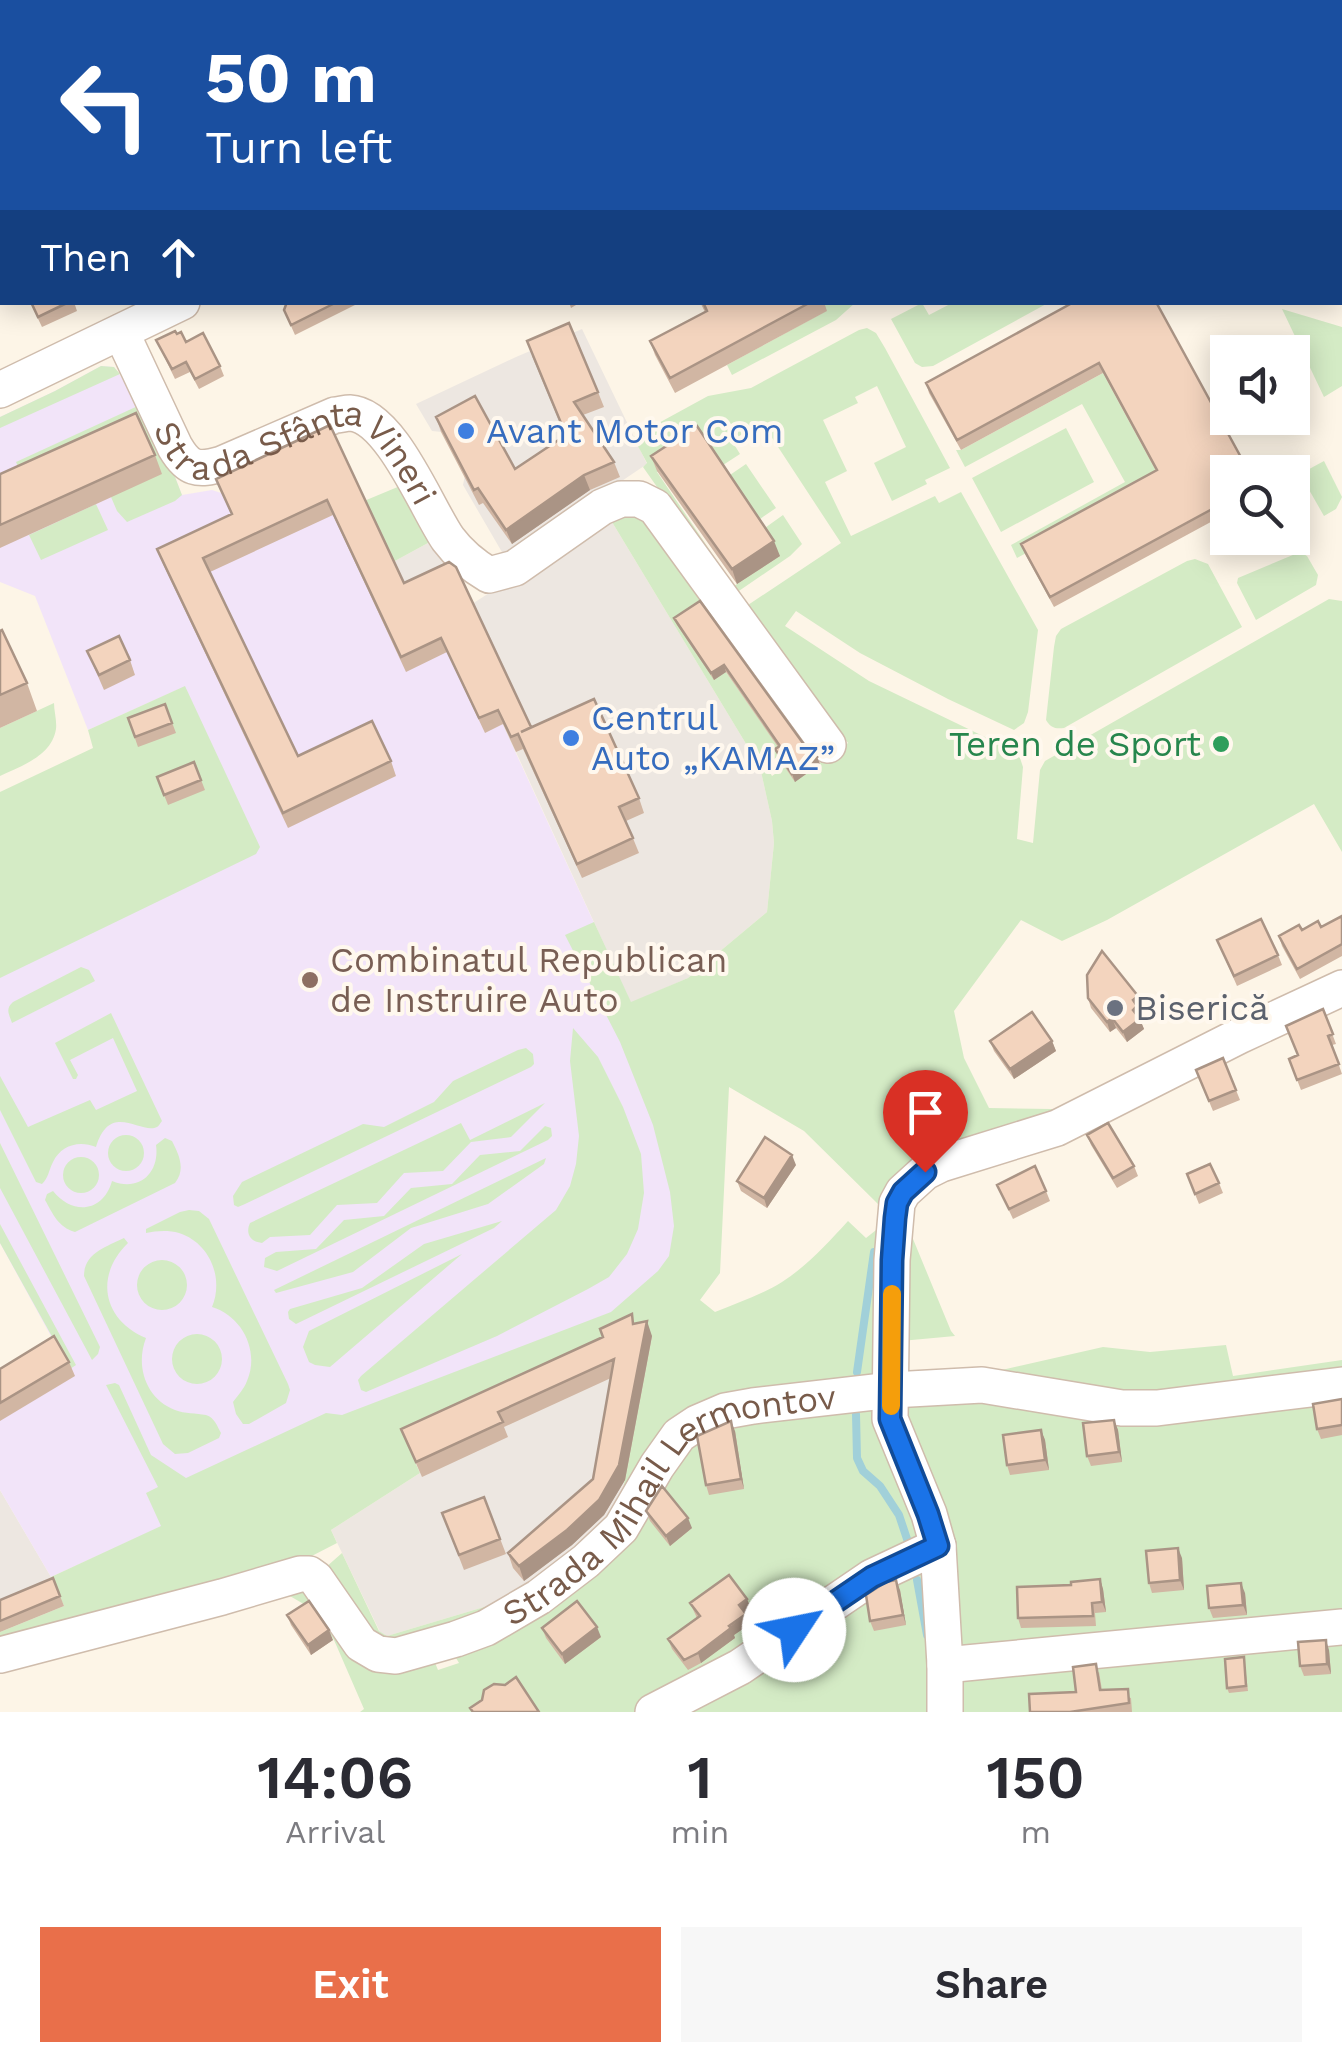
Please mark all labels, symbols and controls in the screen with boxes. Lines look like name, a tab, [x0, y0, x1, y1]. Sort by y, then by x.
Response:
text: 50 m	[205, 37, 377, 119]
icon: left	[40, 40, 170, 170]
text: Turn left	[205, 121, 392, 174]
icon: ahead	[151, 230, 206, 285]
text: Then	[40, 236, 131, 280]
map controls	[1210, 335, 1310, 555]
button: sound	[1210, 335, 1310, 435]
street label: Strada Sfânta Vineri	[145, 391, 446, 512]
place label: Avant Motor Com	[486, 410, 783, 452]
marker: Avant Motor Com	[455, 420, 477, 442]
button: search	[1210, 455, 1310, 555]
place label: Centrul Auto „KAMAZ”	[591, 697, 835, 779]
place label: Teren de Sport	[949, 723, 1201, 765]
marker: Centrul Auto „KAMAZ”	[560, 727, 582, 749]
marker: Teren de Sport	[1210, 733, 1232, 755]
place label: Combinatul Republican de Instruire Auto	[330, 939, 728, 1021]
marker: Combinatul Republican de Instruire Auto	[299, 969, 321, 991]
place label: Biserică	[1135, 987, 1269, 1029]
marker: Biserică	[1104, 997, 1126, 1019]
pin	[883, 1070, 968, 1173]
icon: arrive	[898, 1085, 953, 1140]
street label: Strada Mihail Lermontov	[495, 1376, 838, 1635]
position arrow	[742, 1578, 846, 1682]
text: 14:06	[257, 1742, 413, 1813]
text: 1	[687, 1742, 712, 1813]
text: 150	[987, 1742, 1085, 1813]
text: Arrival	[285, 1813, 385, 1851]
text: min	[670, 1813, 729, 1851]
text: m	[1020, 1813, 1051, 1851]
button: Exit	[40, 1927, 661, 2042]
button: Share	[681, 1927, 1302, 2042]

